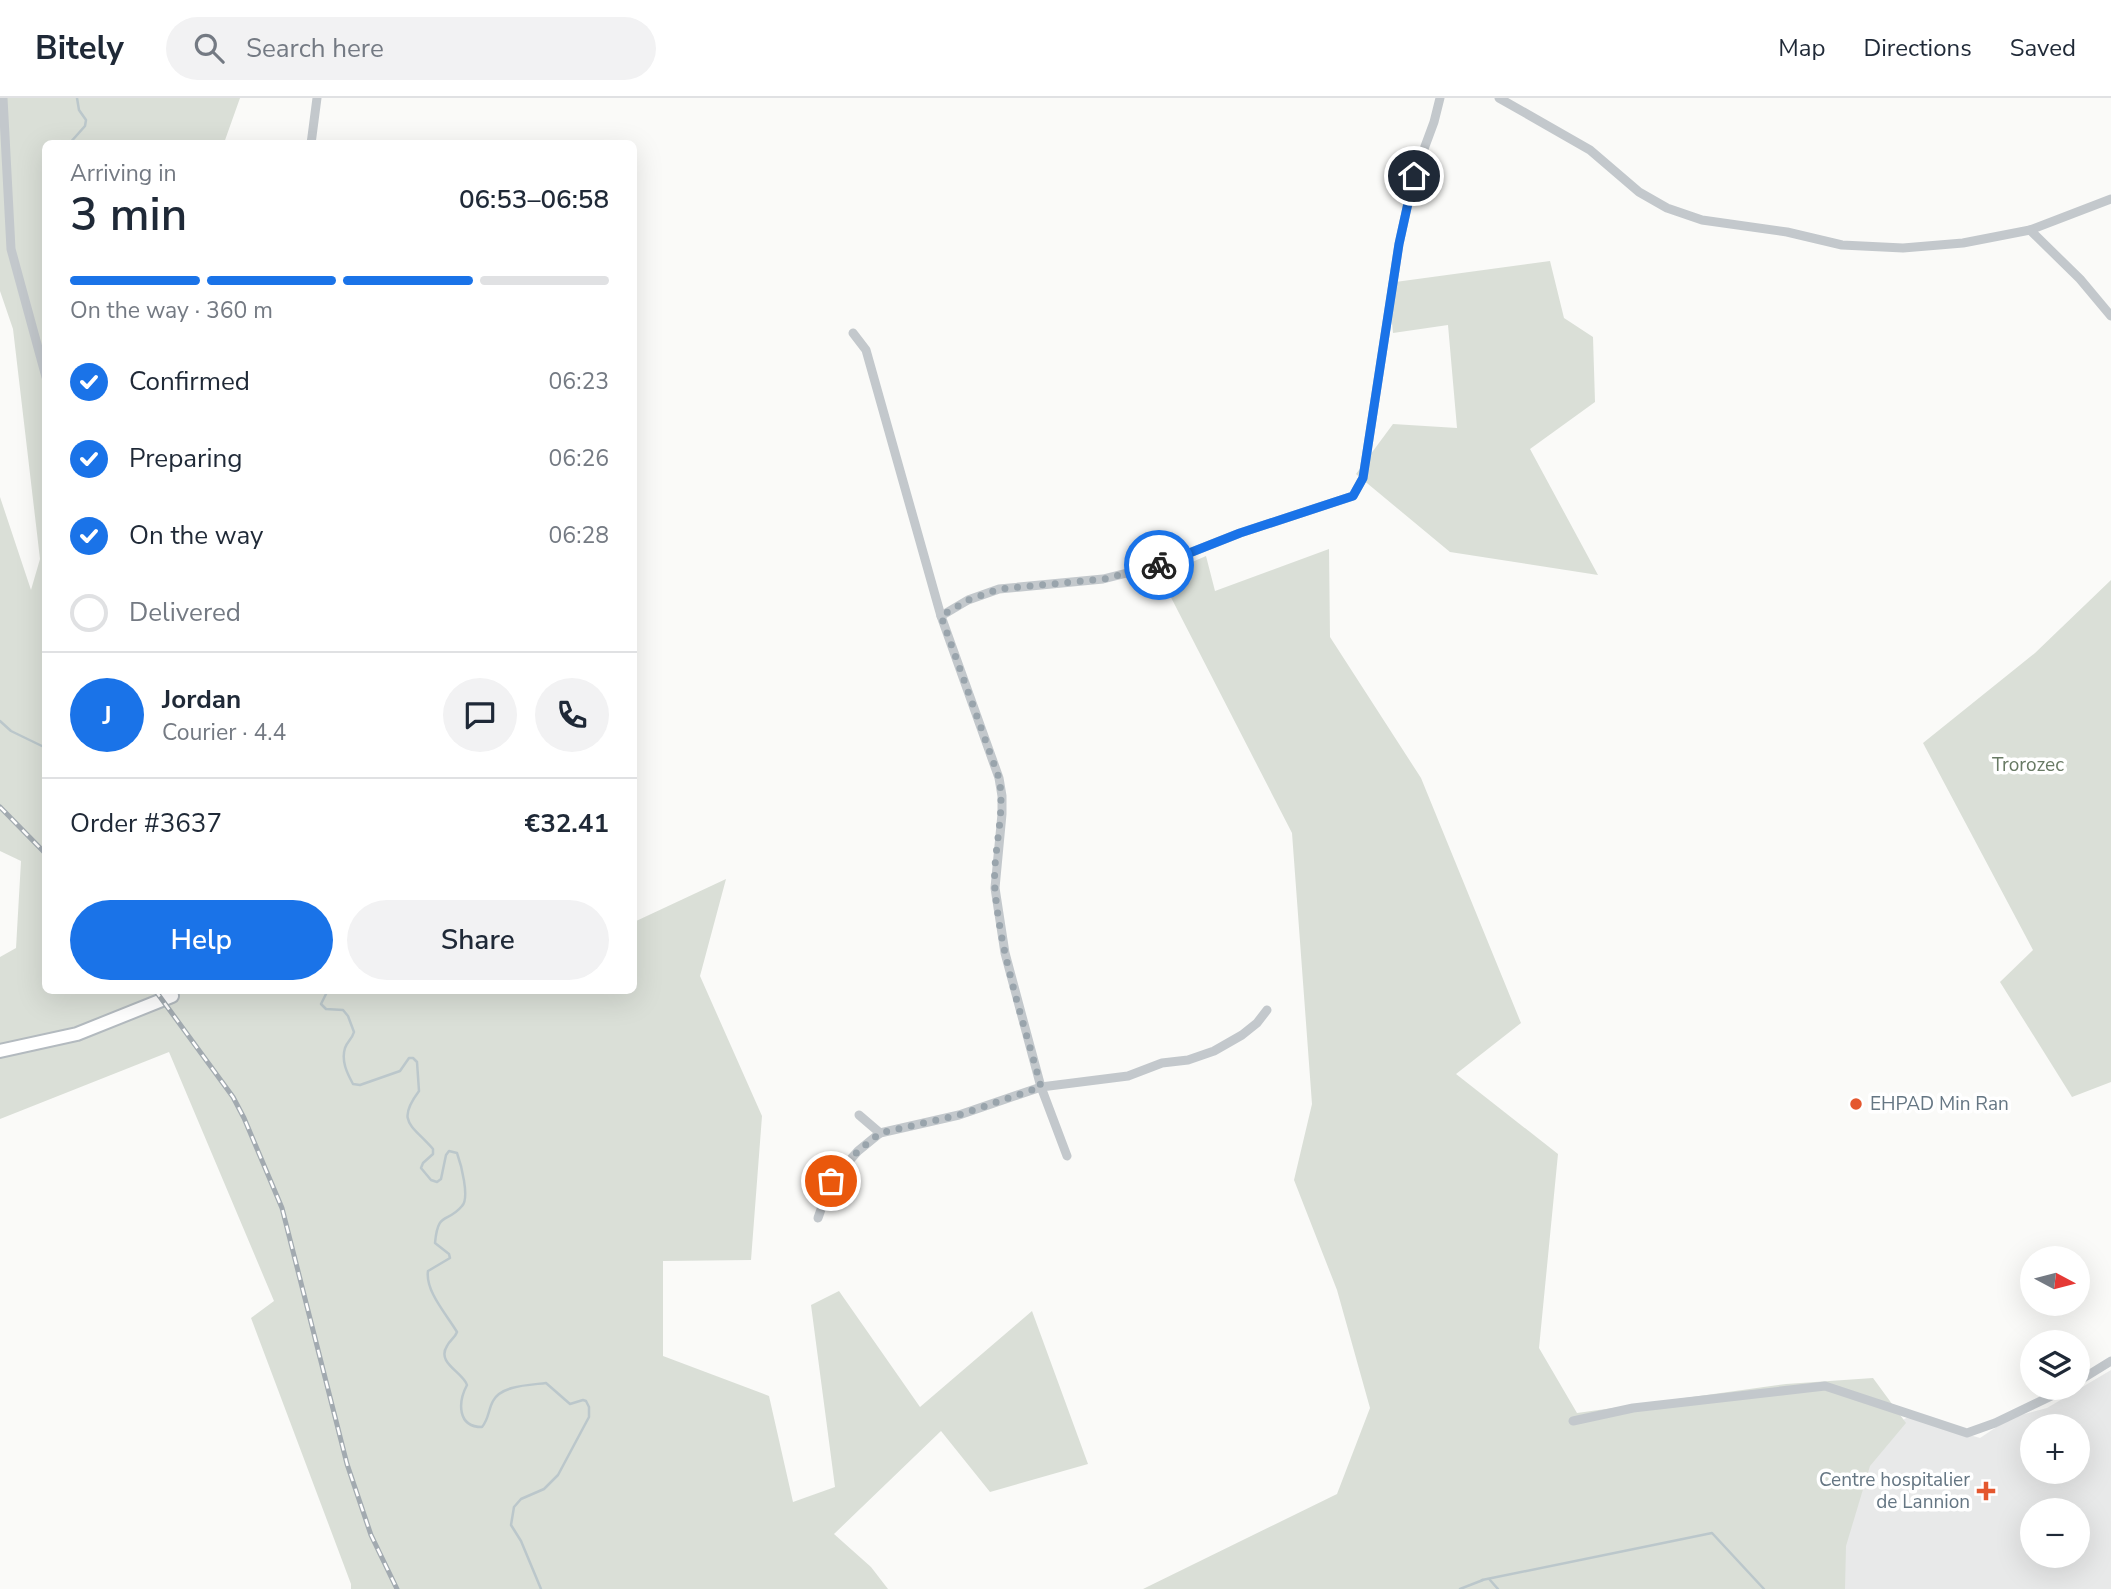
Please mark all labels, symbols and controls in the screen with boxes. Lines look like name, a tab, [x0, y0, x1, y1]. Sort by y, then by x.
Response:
search box	[166, 17, 656, 80]
text: Bitely	[35, 26, 124, 71]
icon: search	[190, 29, 228, 67]
text: Search here	[246, 31, 384, 66]
text: Map	[1778, 32, 1825, 64]
text: Directions	[1863, 32, 1972, 64]
text: Saved	[2010, 32, 2076, 64]
pin	[1384, 146, 1444, 206]
icon: home	[1395, 157, 1433, 195]
text: Arriving in	[70, 158, 177, 189]
text: 06:53–06:58	[459, 182, 609, 217]
text: 3 min	[70, 183, 187, 246]
text: On the way · 360 m	[70, 295, 273, 326]
icon: check	[70, 363, 108, 401]
text: Confirmed	[129, 364, 250, 399]
text: 06:23	[549, 366, 609, 397]
icon: check	[70, 440, 108, 478]
text: Preparing	[129, 441, 242, 476]
text: 06:26	[549, 443, 609, 474]
icon: check	[70, 517, 108, 555]
text: On the way	[129, 518, 263, 553]
text: 06:28	[549, 520, 609, 551]
courier	[1124, 530, 1194, 600]
icon: bike	[1140, 546, 1178, 584]
text: Delivered	[129, 595, 241, 630]
button: chat	[443, 678, 517, 752]
button: phone	[535, 678, 609, 752]
text: Jordan	[162, 682, 241, 717]
text: J	[102, 698, 112, 733]
text: Courier · 4.4	[162, 717, 286, 748]
park label: Trorozec	[1992, 752, 2064, 778]
text: Order #3637	[70, 806, 222, 841]
text: €32.41	[525, 806, 609, 841]
button: Help	[70, 900, 333, 980]
button: Share	[347, 900, 609, 980]
place label: EHPAD Min Ran	[1870, 1091, 2009, 1117]
marker: EHPAD Min Ran	[1848, 1096, 1864, 1112]
pin	[801, 1151, 861, 1211]
icon: bag	[812, 1162, 850, 1200]
north arrow	[2020, 1246, 2090, 1316]
map controls	[2020, 1246, 2090, 1568]
button: layers	[2020, 1330, 2090, 1400]
button: +	[2020, 1414, 2090, 1484]
place label: Centre hospitalier de Lannion	[1819, 1467, 1970, 1515]
marker: Centre hospitalier de Lannion	[1976, 1481, 1996, 1501]
button: −	[2020, 1498, 2090, 1568]

